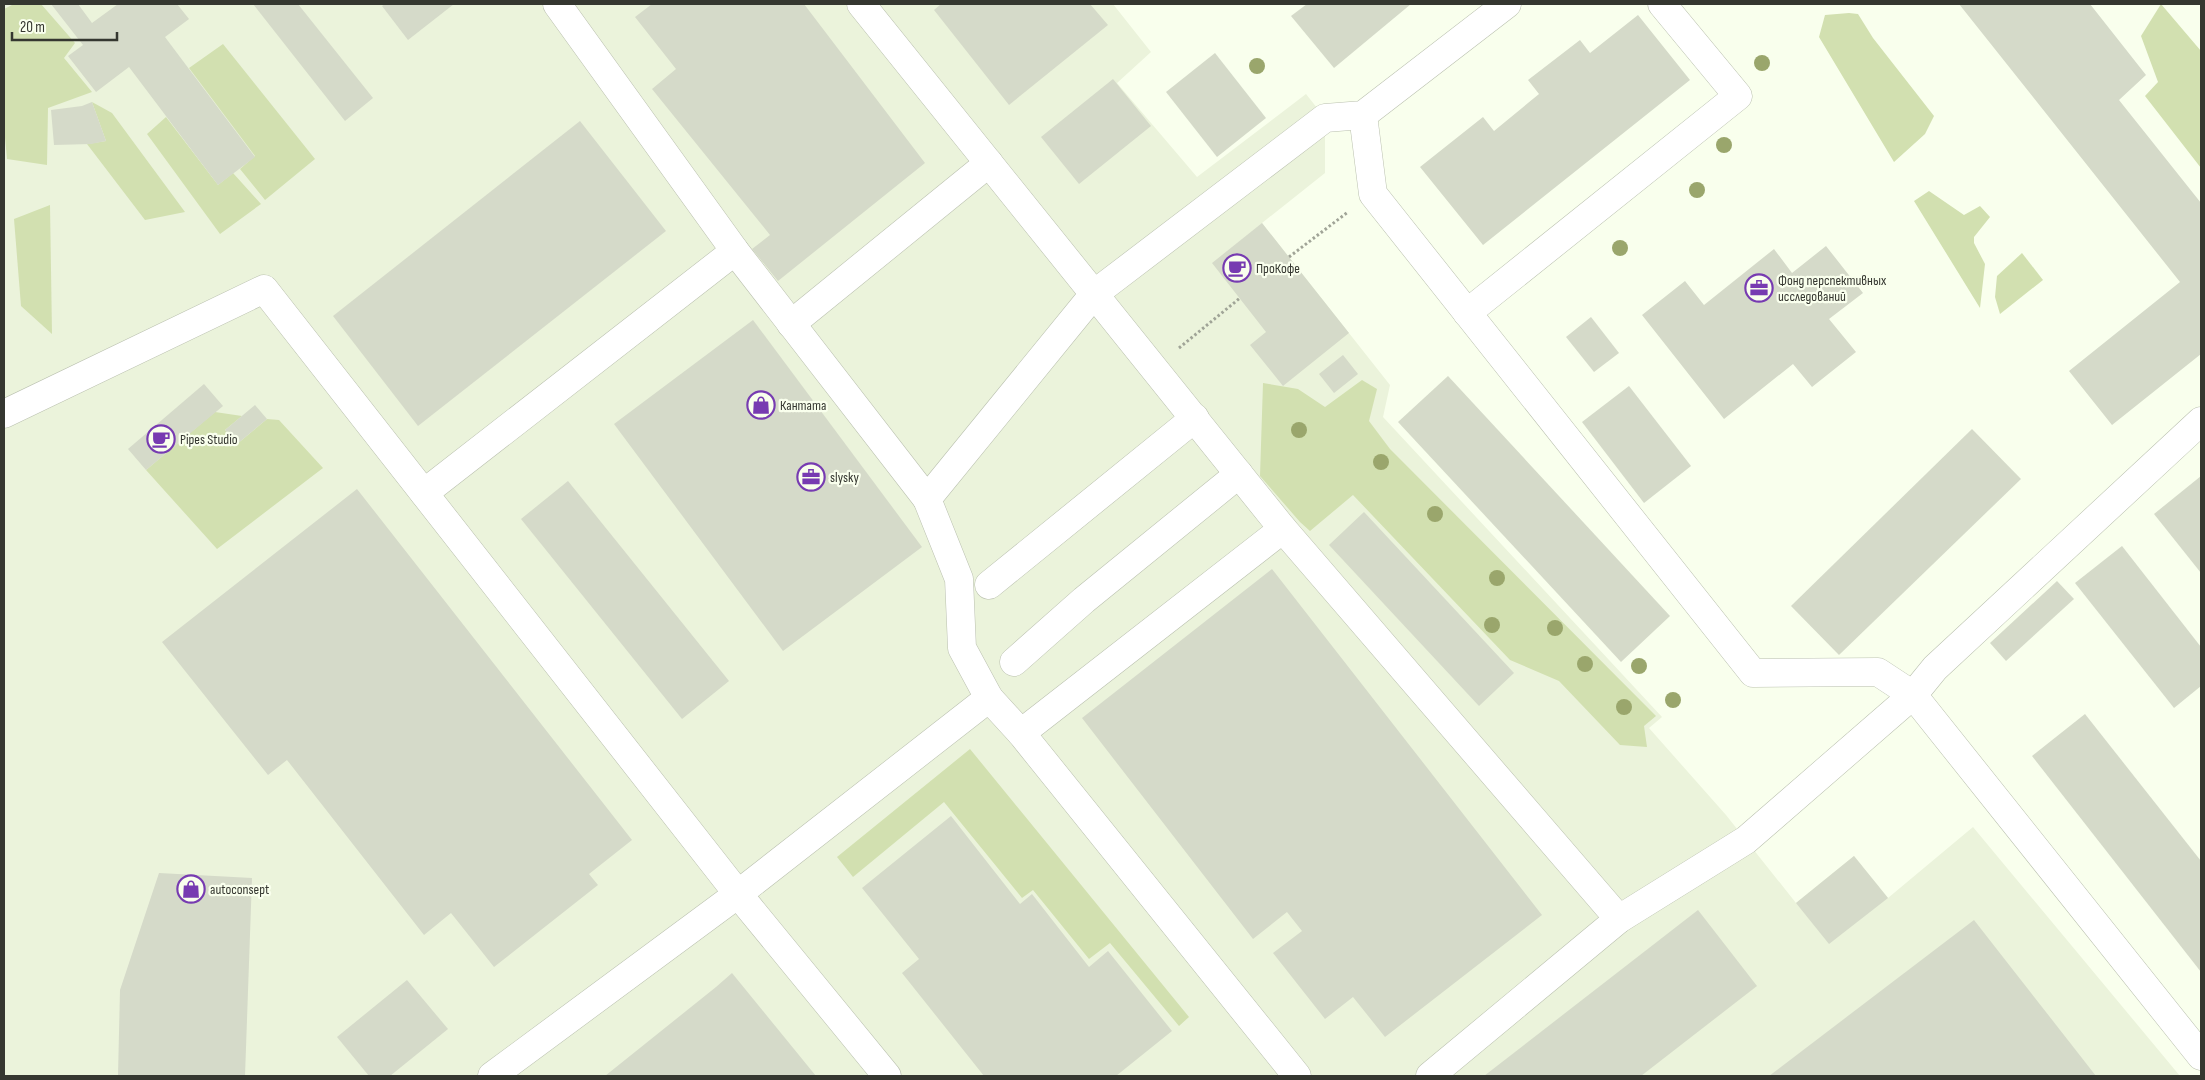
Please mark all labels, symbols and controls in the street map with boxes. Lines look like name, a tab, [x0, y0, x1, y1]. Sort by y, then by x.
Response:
scale bar	[12, 10, 118, 42]
text: 20 m	[20, 18, 45, 37]
cafe icon: ПроКофе	[1222, 253, 1252, 283]
place label: ПроКофе	[1256, 260, 1300, 277]
place label: Фонд перспективных исследований	[1778, 272, 1887, 305]
office icon: Фонд перспективных исследований	[1744, 273, 1774, 303]
shop icon: Кантата	[746, 390, 776, 420]
place label: Кантата	[780, 397, 826, 414]
cafe icon: Pipes Studio	[146, 424, 176, 454]
place label: Pipes Studio	[180, 431, 238, 448]
office icon: slysky	[796, 462, 826, 492]
place label: slysky	[830, 469, 859, 486]
shop icon: autoconsept	[176, 874, 206, 904]
place label: autoconsept	[210, 881, 269, 898]

